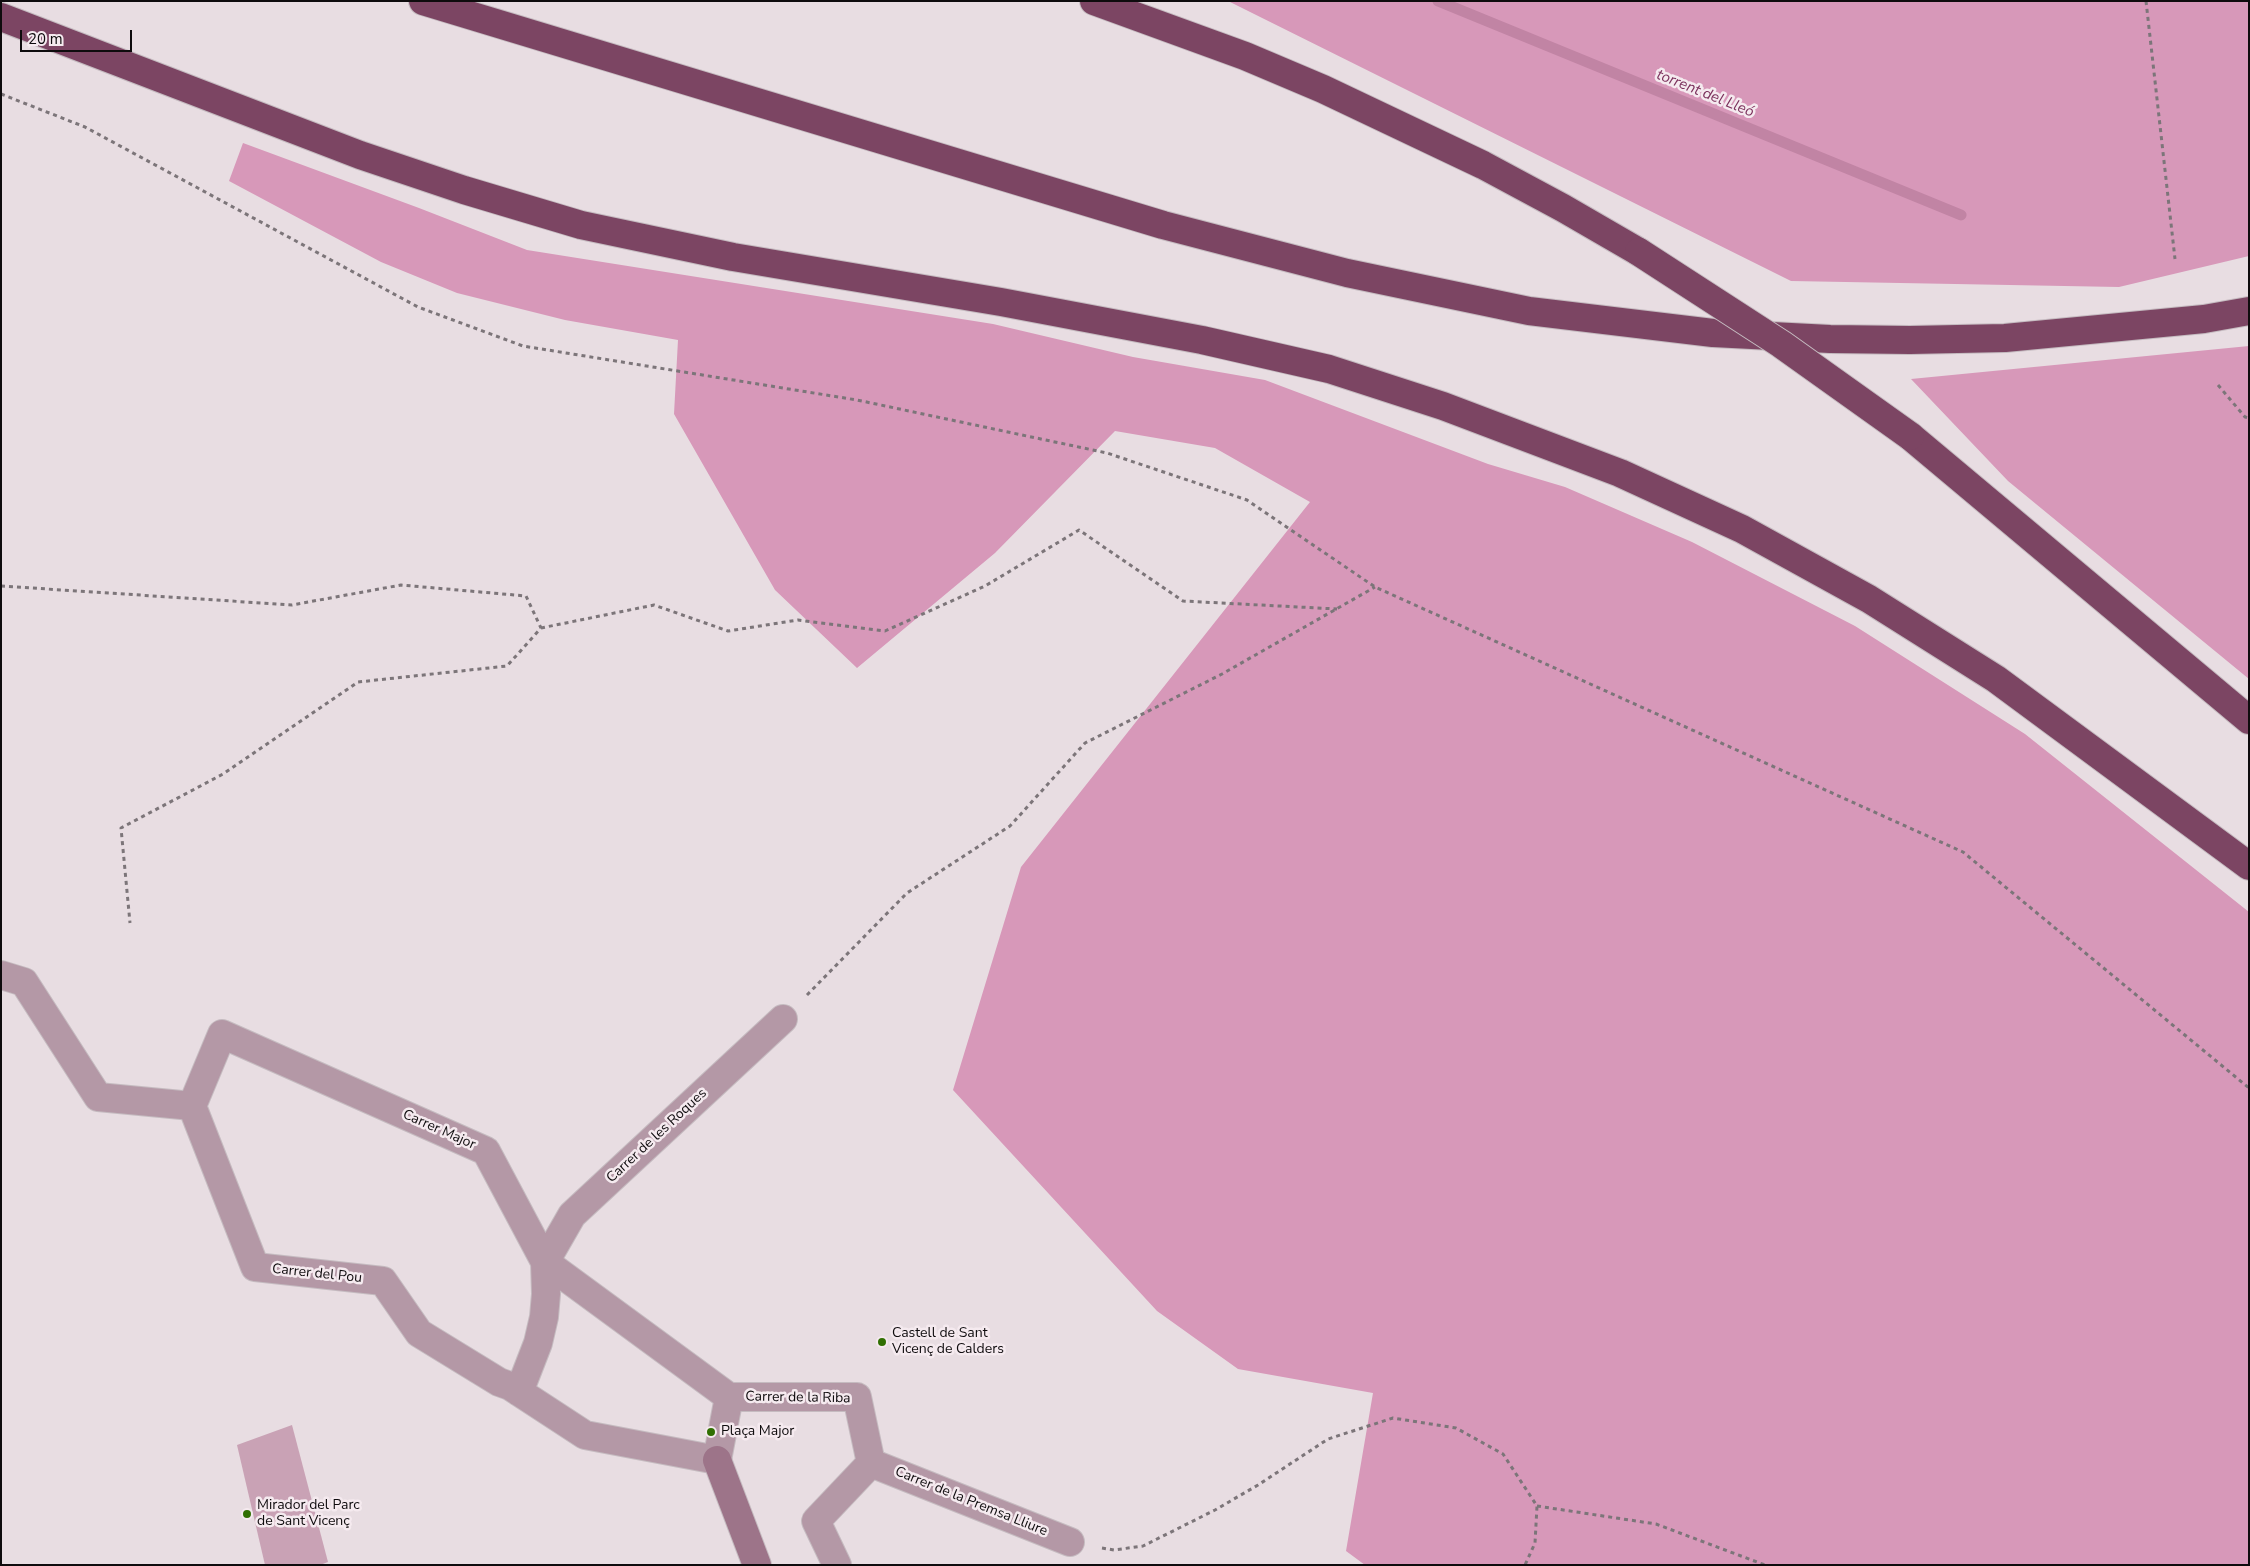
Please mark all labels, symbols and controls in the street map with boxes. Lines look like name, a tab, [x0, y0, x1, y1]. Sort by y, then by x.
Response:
scale bar	[22, 20, 135, 52]
text: 20 m	[28, 29, 63, 49]
water label: torrent del Lleó	[1654, 66, 1756, 122]
street label: Carrer de les Roques	[603, 1085, 711, 1187]
street label: Carrer Major	[400, 1106, 478, 1154]
street label: Carrer del Pou	[271, 1261, 363, 1287]
place label: Castell de Sant Vicenç de Calders	[892, 1326, 1004, 1358]
marker: Castell de Sant Vicenç de Calders	[876, 1336, 888, 1348]
street label: Carrer de la Riba	[745, 1389, 851, 1407]
place label: Plaça Major	[721, 1424, 794, 1440]
marker: Plaça Major	[705, 1426, 717, 1438]
street label: Carrer de la Premsa Lliure	[892, 1464, 1050, 1540]
place label: Mirador del Parc de Sant Vicenç	[257, 1498, 360, 1530]
marker: Mirador del Parc de Sant Vicenç	[241, 1508, 253, 1520]

